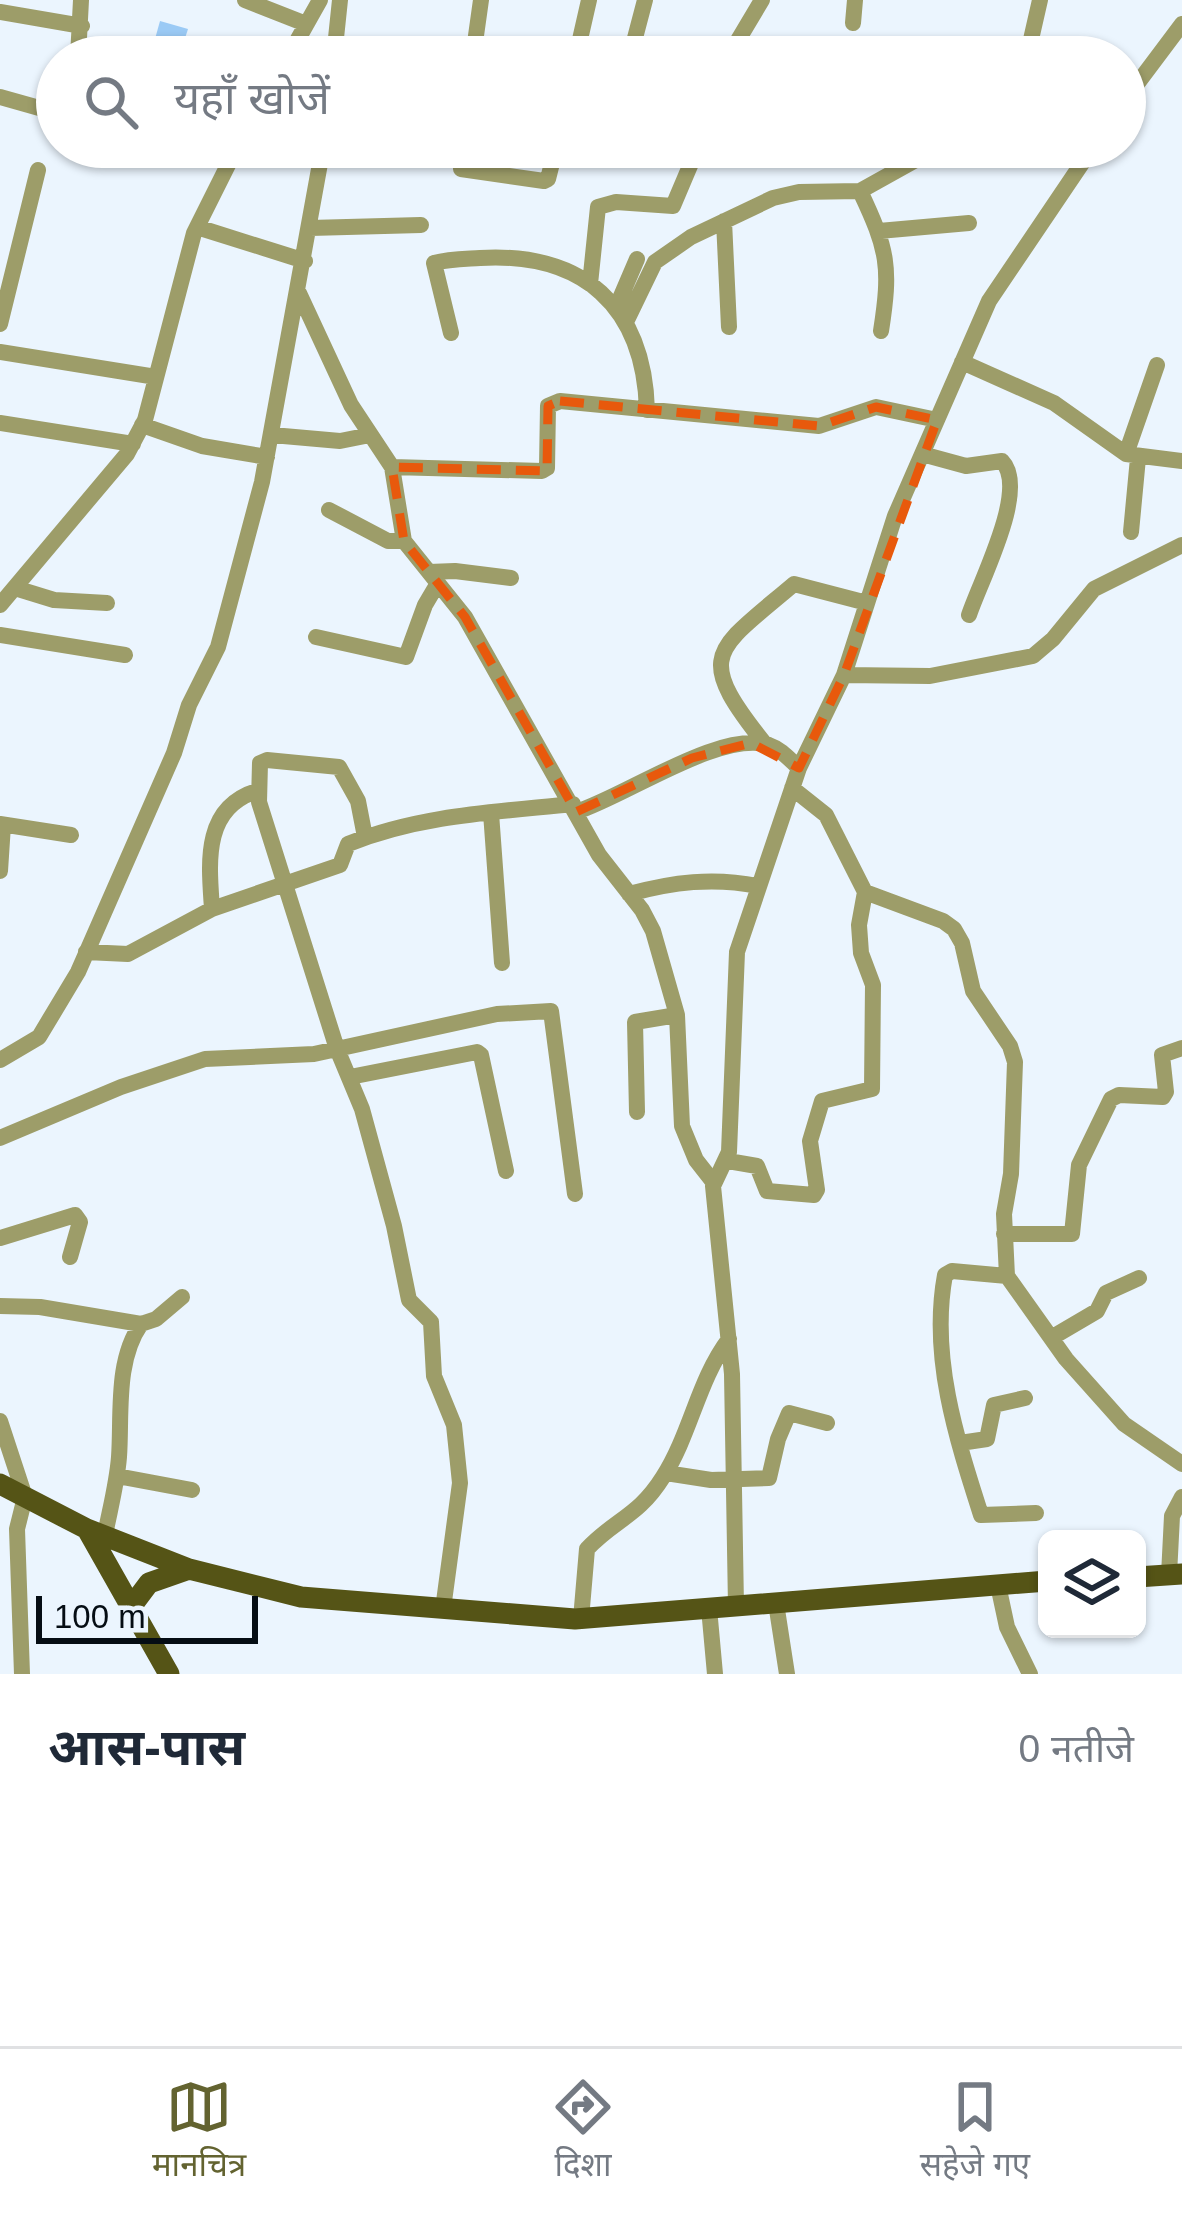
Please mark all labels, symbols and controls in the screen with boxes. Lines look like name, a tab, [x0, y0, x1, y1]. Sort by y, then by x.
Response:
search box	[36, 36, 1146, 168]
icon: search	[78, 69, 144, 135]
text: यहाँ खोजें	[174, 73, 330, 124]
map controls	[1038, 1530, 1146, 1638]
button: layers	[1038, 1530, 1146, 1638]
scale bar	[36, 1590, 258, 1643]
text: 100 m	[54, 1598, 146, 1635]
text: आस-पास	[48, 1719, 245, 1776]
text: 0 नतीजे	[1019, 1727, 1134, 1770]
tab: मानचित्र	[152, 2074, 246, 2189]
tab: दिशा	[550, 2074, 616, 2189]
tab: सहेजे गए	[920, 2074, 1030, 2189]

